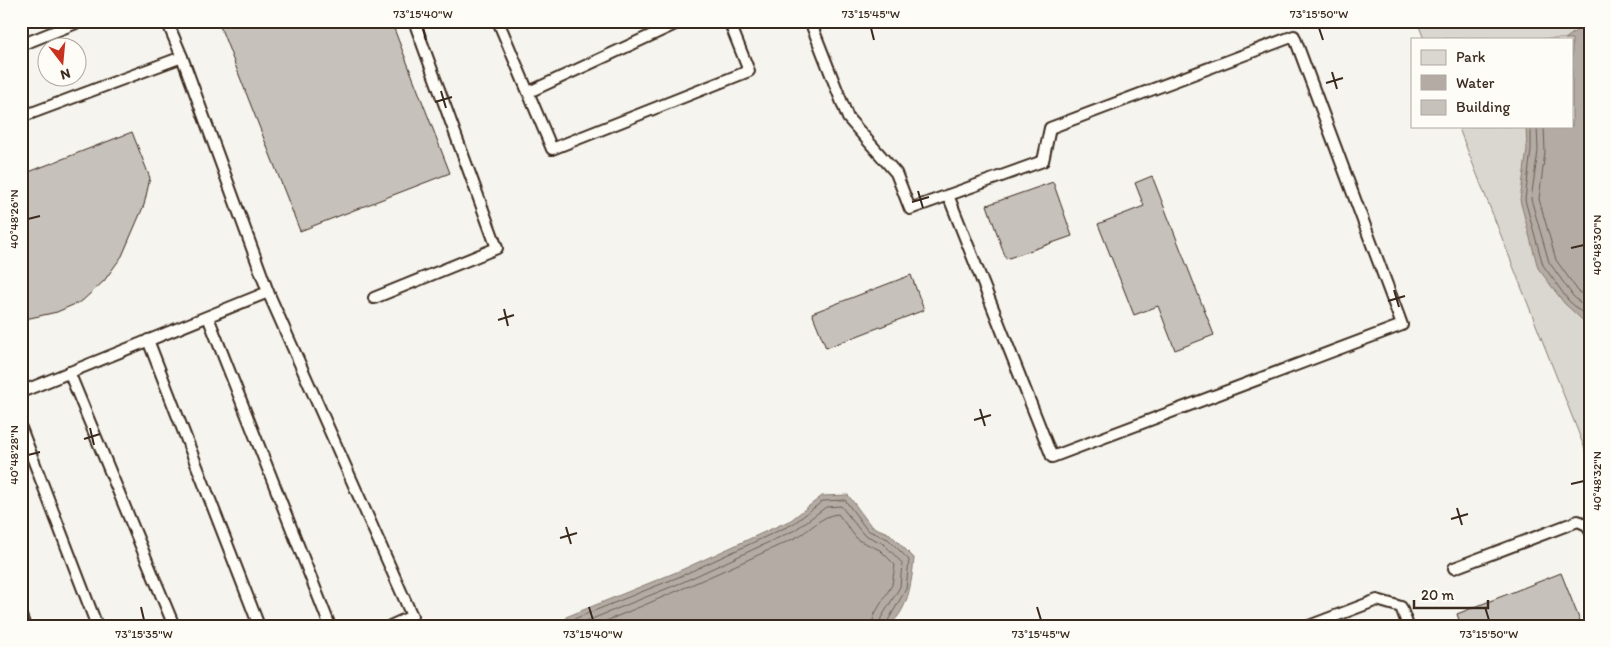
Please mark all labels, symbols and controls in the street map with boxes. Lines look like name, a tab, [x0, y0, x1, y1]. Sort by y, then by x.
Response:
text: 73°15'40"W	[393, 7, 453, 21]
text: 73°15'45"W	[842, 7, 900, 21]
text: 73°15'50"W	[1290, 7, 1348, 21]
north arrow	[38, 38, 88, 88]
legend	[1411, 38, 1574, 128]
text: Park	[1456, 48, 1486, 66]
text: N	[59, 65, 72, 83]
text: Water	[1456, 74, 1495, 92]
text: Building	[1456, 98, 1510, 116]
text: 40°48'26"N	[7, 189, 21, 249]
text: 40°48'30"N	[1590, 215, 1604, 275]
text: 40°48'28"N	[7, 425, 21, 485]
text: 40°48'32"N	[1590, 451, 1604, 511]
scale bar	[1414, 577, 1487, 609]
text: 20 m	[1421, 586, 1455, 604]
text: 73°15'35"W	[115, 627, 173, 641]
text: 73°15'40"W	[563, 627, 623, 641]
text: 73°15'45"W	[1012, 627, 1070, 641]
text: 73°15'50"W	[1460, 627, 1518, 641]

